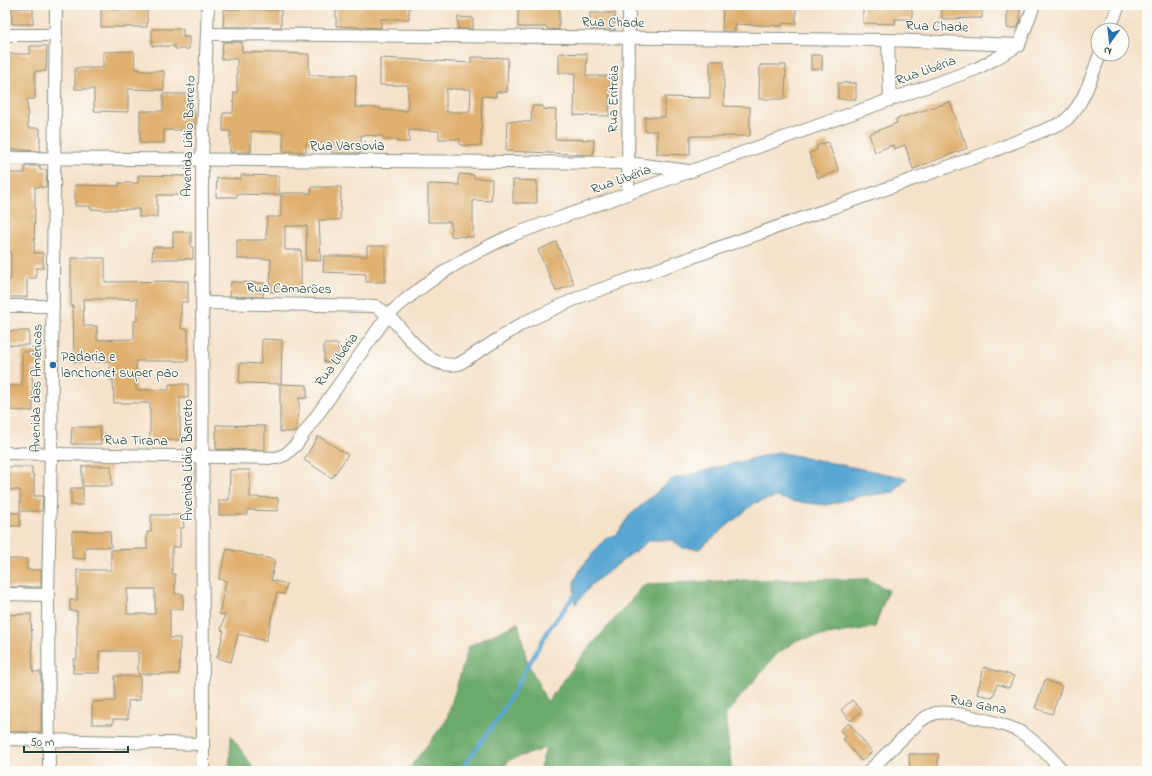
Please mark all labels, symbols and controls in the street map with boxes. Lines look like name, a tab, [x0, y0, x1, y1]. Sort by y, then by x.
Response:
street label: Rua Chade	[581, 12, 645, 34]
street label: Rua Chade	[905, 15, 969, 39]
north arrow	[1090, 22, 1130, 62]
text: N	[1102, 42, 1113, 59]
street label: Rua Libéria	[893, 50, 959, 92]
street label: Rua Eritréia	[603, 65, 625, 133]
street label: Avenida Lídio Barreto	[176, 75, 202, 197]
street label: Rua Varsóvia	[309, 136, 385, 157]
street label: Rua Libéria	[588, 159, 654, 201]
street label: Rua Camarões	[246, 278, 332, 300]
street label: Avenida das Américas	[25, 323, 49, 453]
street label: Rua Libéria	[310, 329, 364, 391]
place label: Padaria e lanchonet super pao	[61, 347, 179, 384]
marker: Padaria e lanchonet super pao	[48, 360, 58, 370]
street label: Avenida Lídio Barreto	[178, 399, 199, 521]
street label: Rua Tirana	[104, 430, 168, 452]
street label: Rua Gana	[948, 689, 1008, 721]
scale bar	[24, 728, 128, 754]
text: 50 m	[30, 734, 54, 752]

